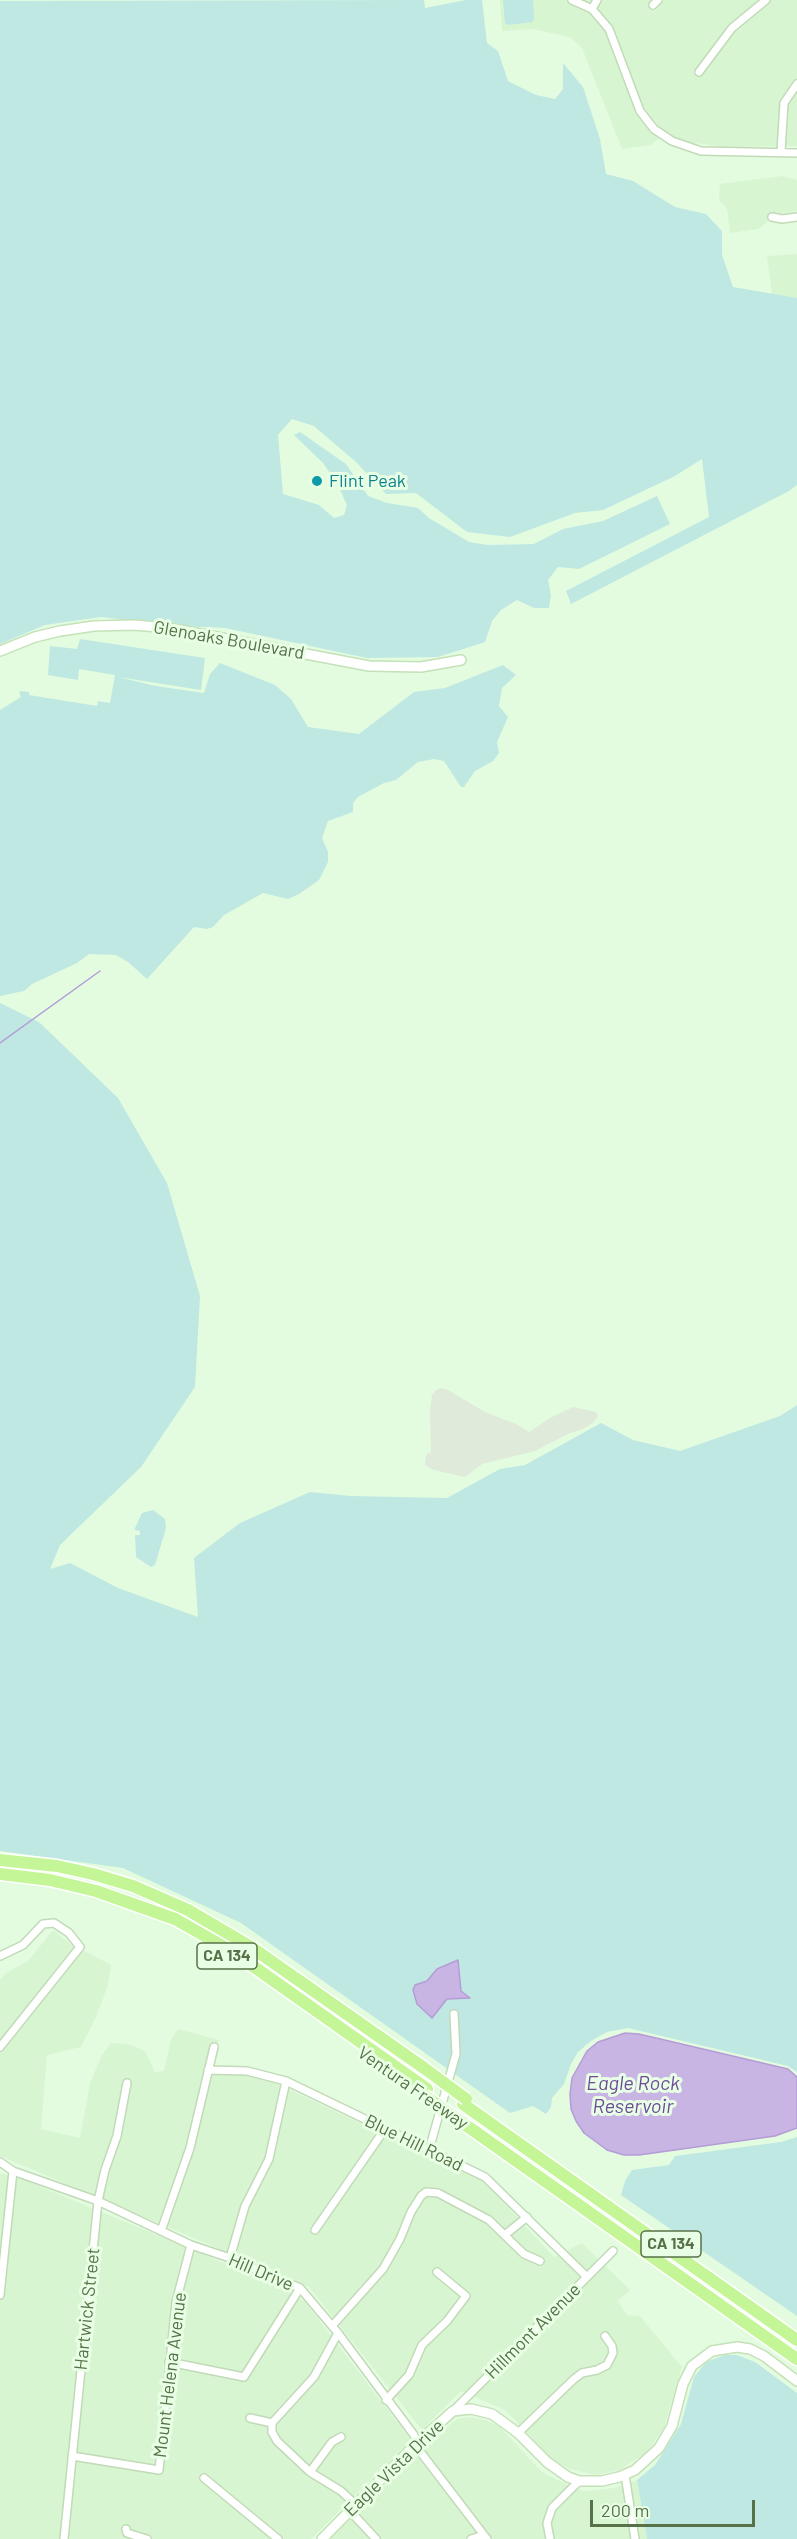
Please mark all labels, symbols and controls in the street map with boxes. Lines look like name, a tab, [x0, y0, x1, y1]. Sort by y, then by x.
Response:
place label: Flint Peak	[329, 470, 406, 492]
marker: Flint Peak	[310, 474, 324, 488]
street label: Glenoaks Boulevard	[152, 616, 306, 664]
road number: CA 134	[197, 1943, 257, 1969]
street label: Ventura Freeway	[354, 2042, 472, 2134]
water label: Eagle Rock Reservoir	[586, 2071, 680, 2118]
street label: Blue Hill Road	[361, 2110, 467, 2176]
road number: CA 134	[641, 2231, 701, 2257]
street label: Hartwick Street	[70, 2247, 104, 2371]
street label: Hill Drive	[225, 2249, 297, 2295]
street label: Hillmont Avenue	[481, 2279, 585, 2383]
street label: Mount Helena Avenue	[149, 2291, 191, 2459]
street label: Eagle Vista Drive	[340, 2415, 448, 2521]
scale bar	[593, 2488, 758, 2526]
text: 200 m	[601, 2499, 649, 2521]

